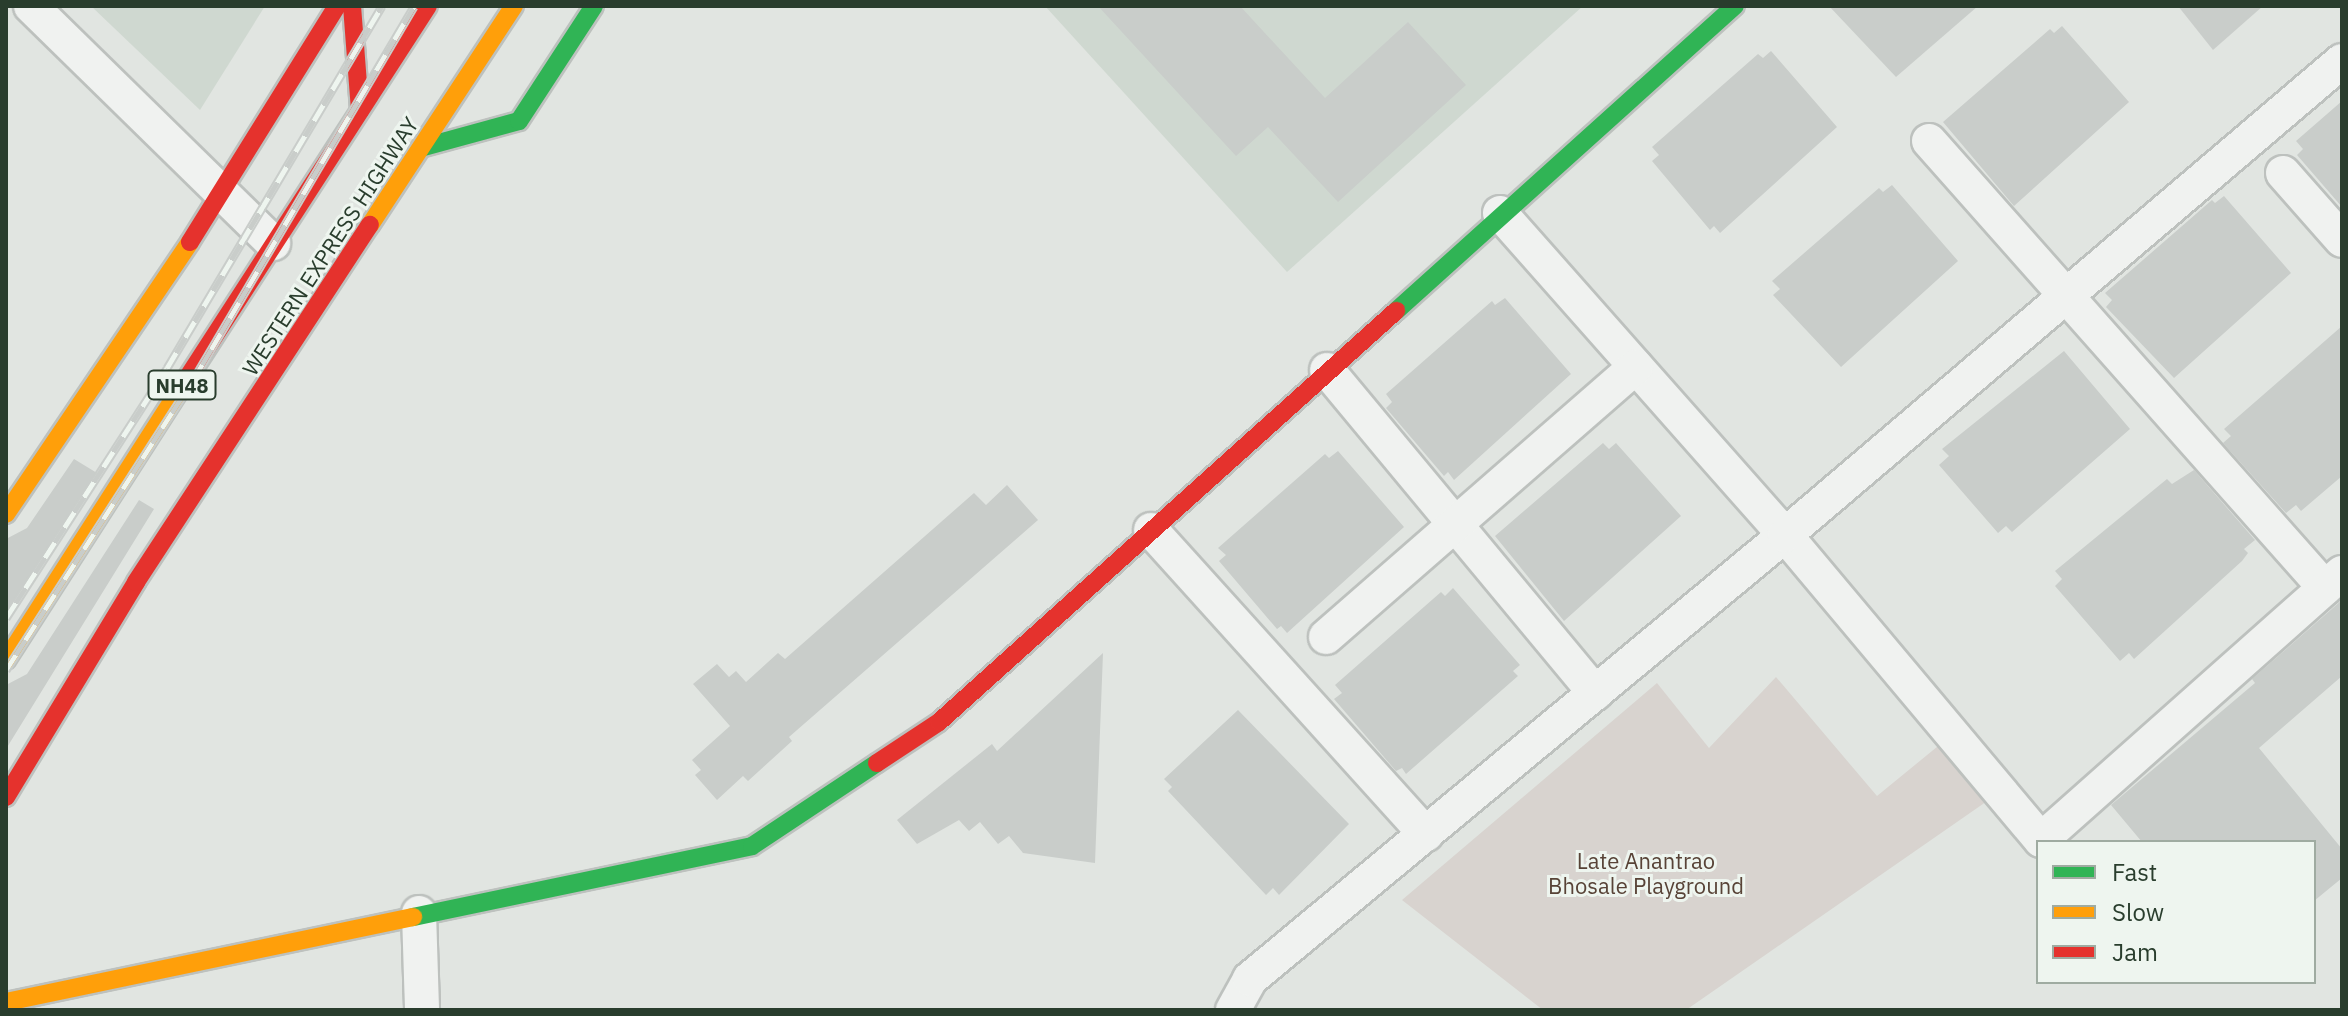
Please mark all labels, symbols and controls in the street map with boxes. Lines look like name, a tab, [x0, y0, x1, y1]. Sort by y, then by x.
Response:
street label: WESTERN EXPRESS HIGHWAY	[236, 112, 424, 380]
road number: NH48	[146, 369, 218, 401]
legend	[2036, 840, 2316, 984]
park label: Late Anantrao Bhosale Playground	[1548, 847, 1744, 898]
text: Fast	[2112, 856, 2157, 888]
text: Slow	[2112, 896, 2164, 928]
text: Jam	[2112, 936, 2158, 968]

